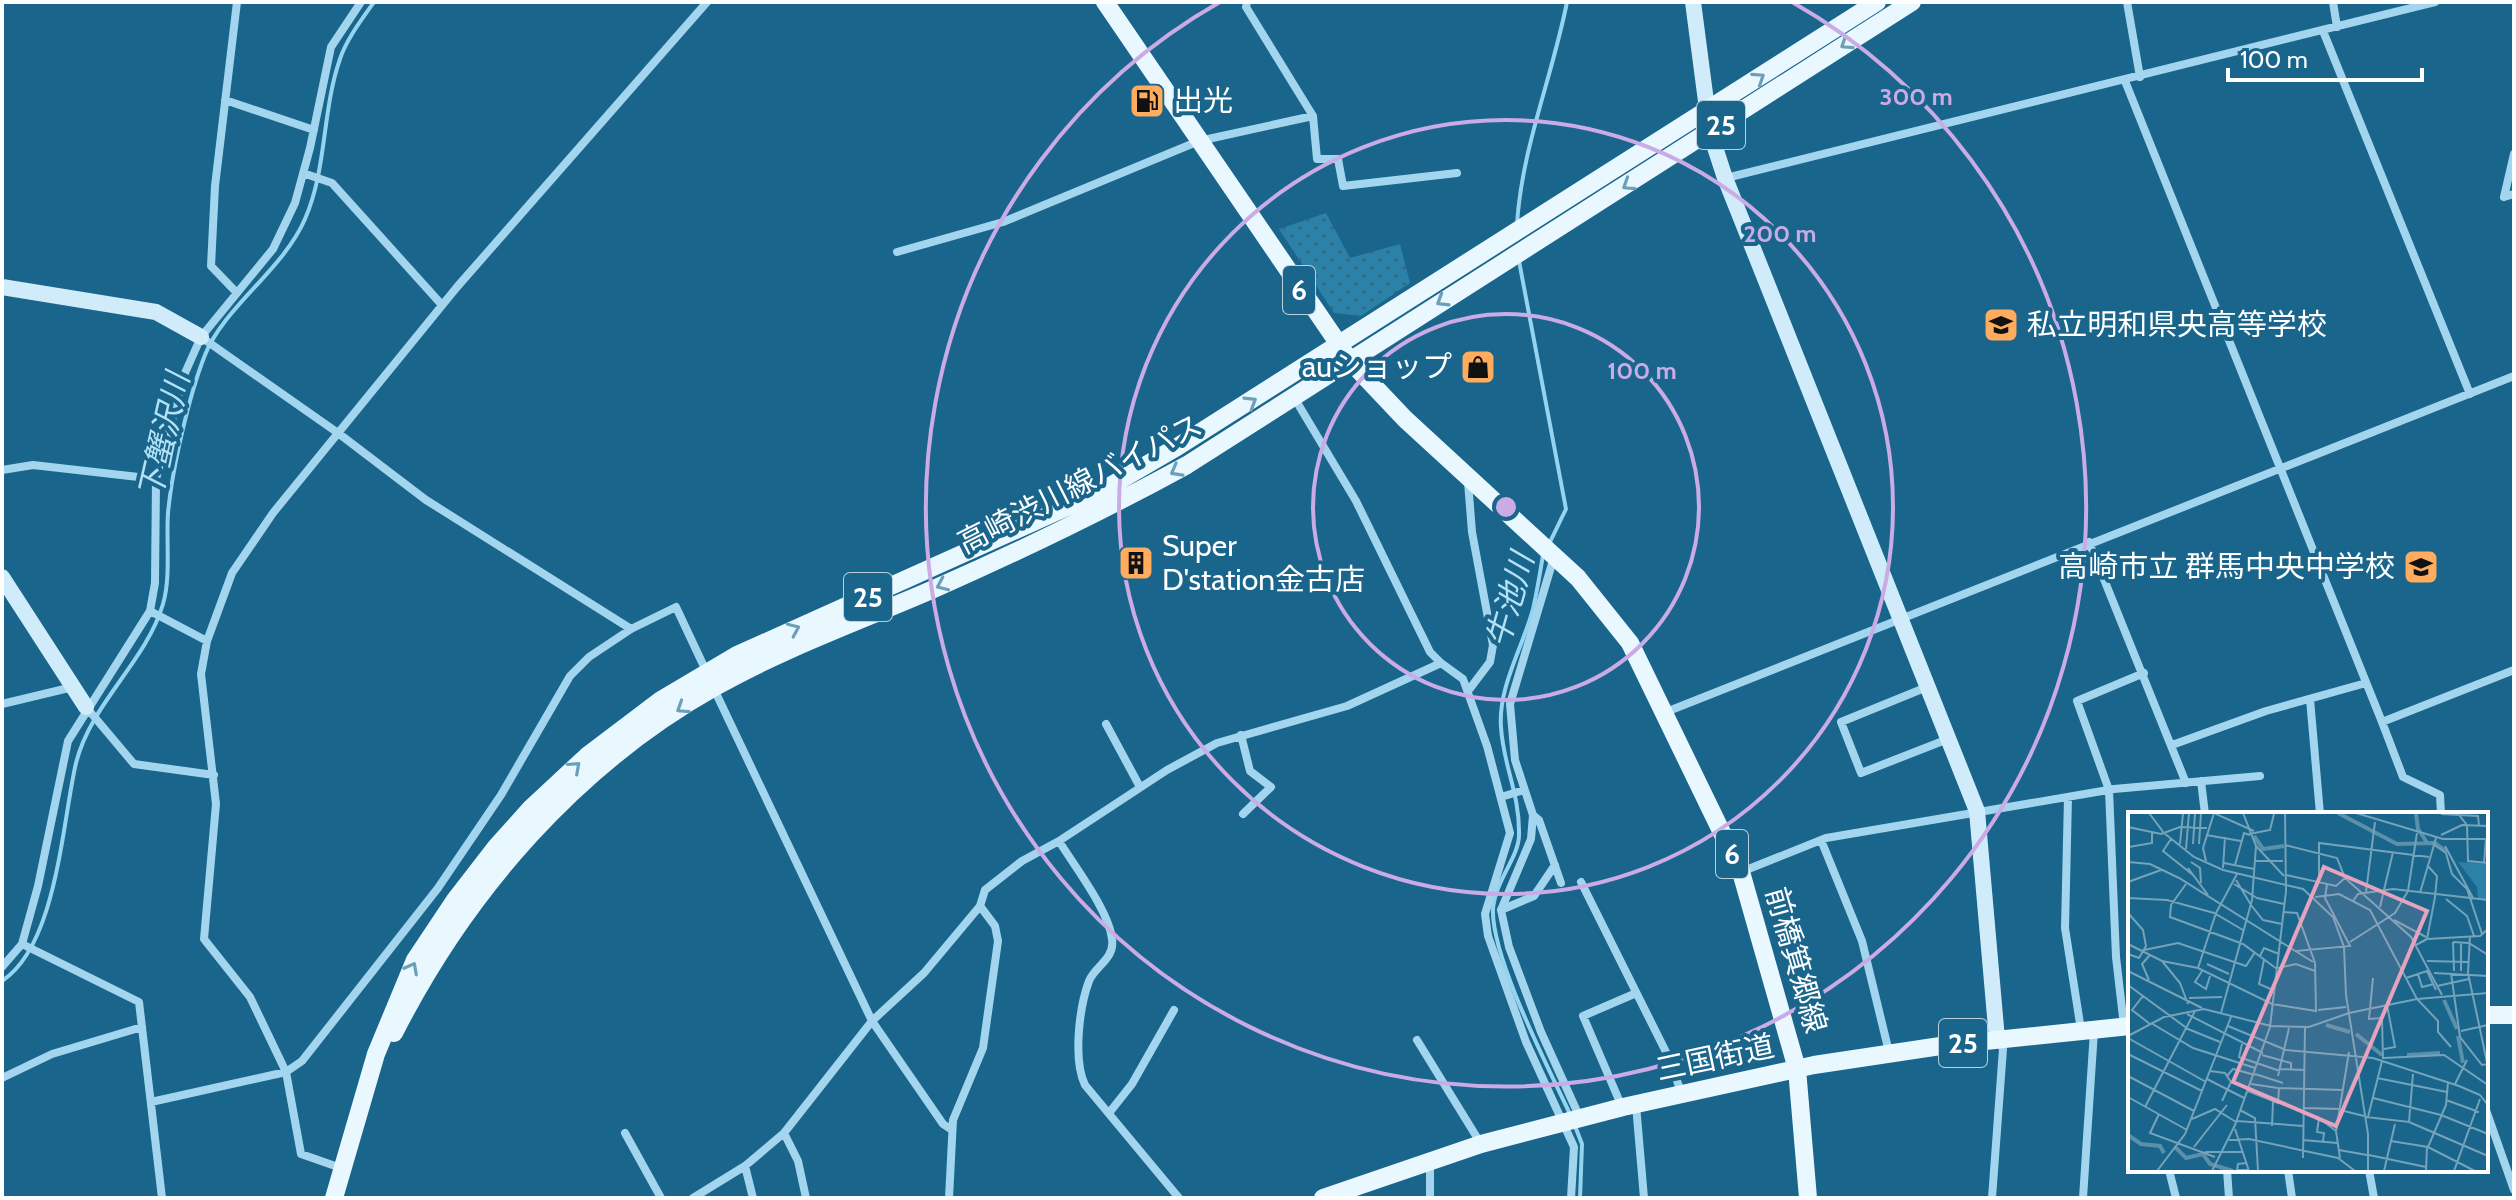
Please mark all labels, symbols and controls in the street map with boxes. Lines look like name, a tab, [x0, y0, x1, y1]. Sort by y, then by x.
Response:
scale bar	[2228, 32, 2422, 82]
one-way arrow	[1840, 35, 1855, 50]
text: 100 m	[2240, 45, 2308, 74]
one-way arrow	[1750, 73, 1765, 88]
fuel station icon: 出光	[1128, 82, 1166, 120]
place label: 出光	[1173, 82, 1233, 119]
text: 300 m	[1879, 82, 1953, 111]
road number: 25	[1697, 101, 1745, 149]
one-way arrow	[1622, 176, 1636, 191]
text: 200 m	[1744, 219, 1816, 248]
road number: 6	[1283, 266, 1315, 314]
one-way arrow	[1436, 292, 1451, 307]
school or university icon: 私立明和県央高等学校	[1982, 306, 2020, 344]
place label: 私立明和県央高等学校	[2027, 306, 2327, 343]
place label: auショップ	[1302, 348, 1452, 385]
shop icon: auショップ	[1459, 348, 1497, 386]
text: 100 m	[1607, 356, 1677, 385]
water label: 下蟹沢川	[130, 366, 198, 503]
one-way arrow	[1243, 396, 1257, 411]
street label: 高崎渋川線バイパス	[951, 406, 1208, 561]
one-way arrow	[1170, 461, 1185, 477]
centre of rings	[1492, 493, 1520, 521]
place label: Super D'station金古店	[1162, 527, 1365, 598]
building icon: Super D'station金古店	[1117, 544, 1155, 582]
water label: 牛池川	[1478, 545, 1542, 651]
place label: 高崎市立 群馬中央中学校	[2058, 548, 2395, 585]
school or university icon: 高崎市立 群馬中央中学校	[2402, 548, 2440, 586]
road number: 25	[844, 573, 892, 621]
one-way arrow	[936, 575, 951, 591]
one-way arrow	[786, 623, 800, 639]
one-way arrow	[677, 698, 691, 713]
one-way arrow	[565, 762, 580, 776]
inset map	[2128, 812, 2488, 1172]
road number: 6	[1716, 830, 1748, 878]
street label: 前橋箕郷線	[1758, 883, 1835, 1037]
one-way arrow	[402, 961, 417, 976]
road number: 25	[1939, 1019, 1987, 1067]
street label: 三国街道	[1652, 1027, 1777, 1088]

